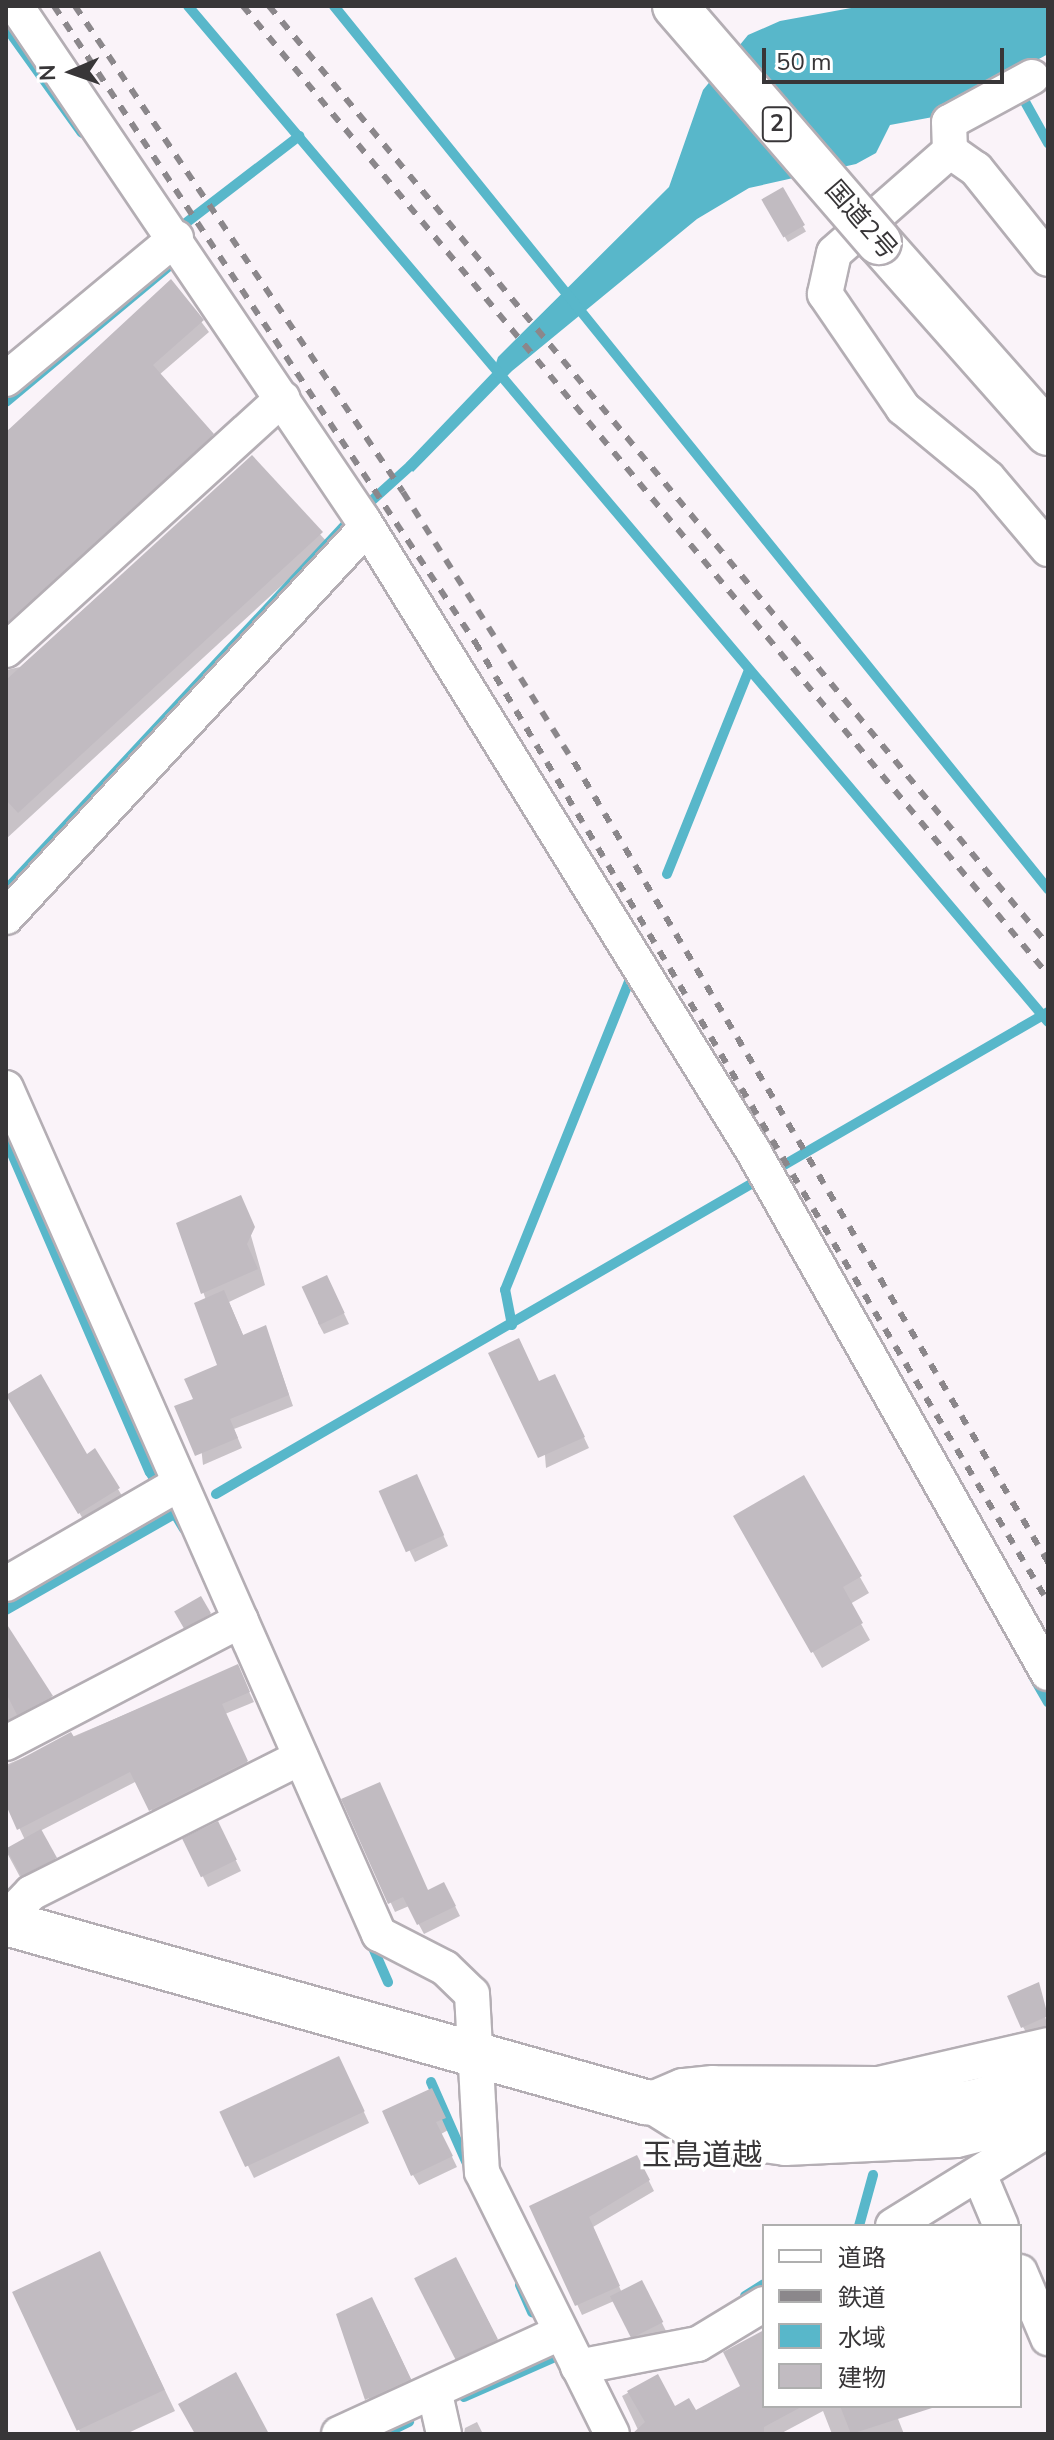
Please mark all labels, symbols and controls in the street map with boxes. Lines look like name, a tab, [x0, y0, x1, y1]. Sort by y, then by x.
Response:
north arrow	[32, 32, 112, 112]
scale bar	[766, 32, 1008, 82]
text: 50 m	[776, 46, 832, 78]
text: N	[33, 64, 63, 82]
road number: 2	[761, 104, 793, 144]
street label: 国道2号	[819, 174, 903, 266]
district label: 玉島道越	[642, 2138, 762, 2174]
legend	[762, 2224, 1022, 2408]
text: 道路	[838, 2242, 886, 2274]
text: 鉄道	[838, 2282, 886, 2314]
text: 水域	[838, 2322, 886, 2354]
text: 建物	[838, 2362, 886, 2394]

